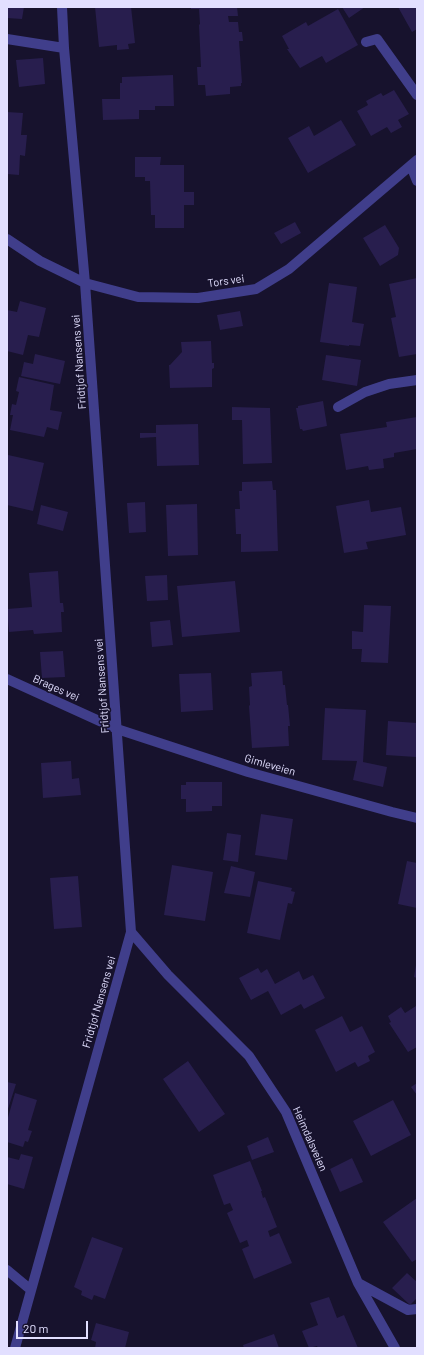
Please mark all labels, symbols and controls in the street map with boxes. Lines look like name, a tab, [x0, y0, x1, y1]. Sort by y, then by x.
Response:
street label: Tors vei	[207, 272, 245, 290]
street label: Fridtjof Nansens vei	[69, 314, 89, 410]
street label: Fridtjof Nansens vei	[92, 638, 112, 734]
street label: Brages vei	[31, 672, 81, 704]
street label: Gimleveien	[243, 751, 297, 779]
street label: Fridtjof Nansens vei	[80, 955, 118, 1049]
street label: Heimdalsveien	[290, 1105, 330, 1173]
scale bar	[18, 1313, 90, 1339]
text: 20 m	[23, 1321, 49, 1335]

